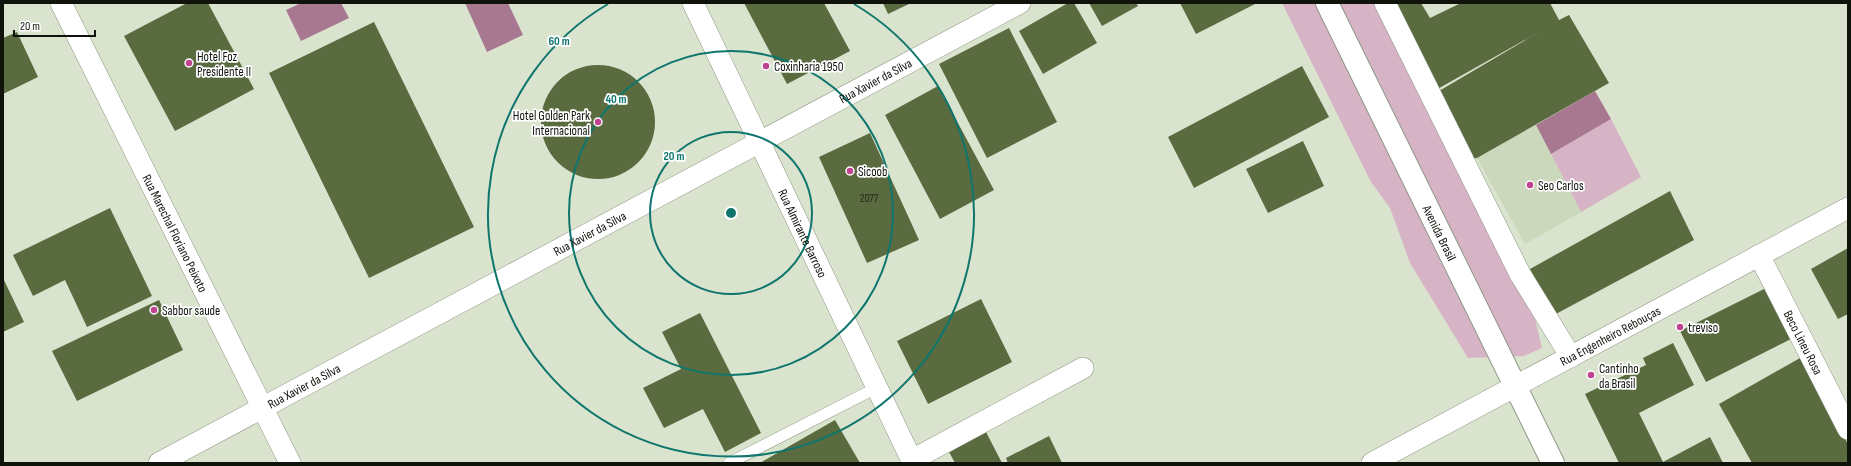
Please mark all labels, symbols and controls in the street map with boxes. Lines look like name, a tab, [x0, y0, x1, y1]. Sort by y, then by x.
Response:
scale bar	[14, 12, 95, 38]
text: 20 m	[20, 19, 40, 34]
text: 60 m	[548, 34, 570, 49]
place label: Hotel Foz Presidente II	[197, 49, 251, 80]
street label: Rua Xavier da Silva	[837, 55, 915, 107]
marker: Hotel Foz Presidente II	[184, 58, 194, 68]
place label: Coxinharia 1950	[774, 59, 844, 75]
marker: Coxinharia 1950	[761, 61, 771, 71]
text: 40 m	[605, 92, 627, 107]
place label: Hotel Golden Park Internacional	[513, 108, 590, 139]
marker: Hotel Golden Park Internacional	[593, 117, 603, 127]
text: 20 m	[664, 149, 684, 164]
place label: Sicoob	[858, 164, 887, 180]
marker: Sicoob	[845, 166, 855, 176]
street label: Rua Marechal Floriano Peixoto	[139, 172, 211, 295]
place label: Seo Carlos	[1538, 178, 1584, 194]
marker: Seo Carlos	[1525, 180, 1535, 190]
street label: Rua Almirante Barroso	[774, 187, 830, 280]
house number: 2077	[860, 192, 879, 205]
street label: Avenida Brasil	[1418, 202, 1459, 264]
centre of rings	[724, 206, 738, 220]
street label: Rua Xavier da Silva	[551, 208, 629, 260]
place label: Sabbor saude	[162, 303, 220, 319]
street label: Rua Engenheiro Rebouças	[1557, 303, 1664, 370]
marker: Sabbor saude	[149, 305, 159, 315]
street label: Beco Lineu Rosa	[1780, 308, 1826, 378]
place label: treviso	[1688, 320, 1718, 336]
marker: treviso	[1675, 322, 1685, 332]
street label: Rua Xavier da Silva	[265, 361, 343, 413]
place label: Cantinho da Brasil	[1599, 361, 1639, 392]
marker: Cantinho da Brasil	[1586, 370, 1596, 380]

